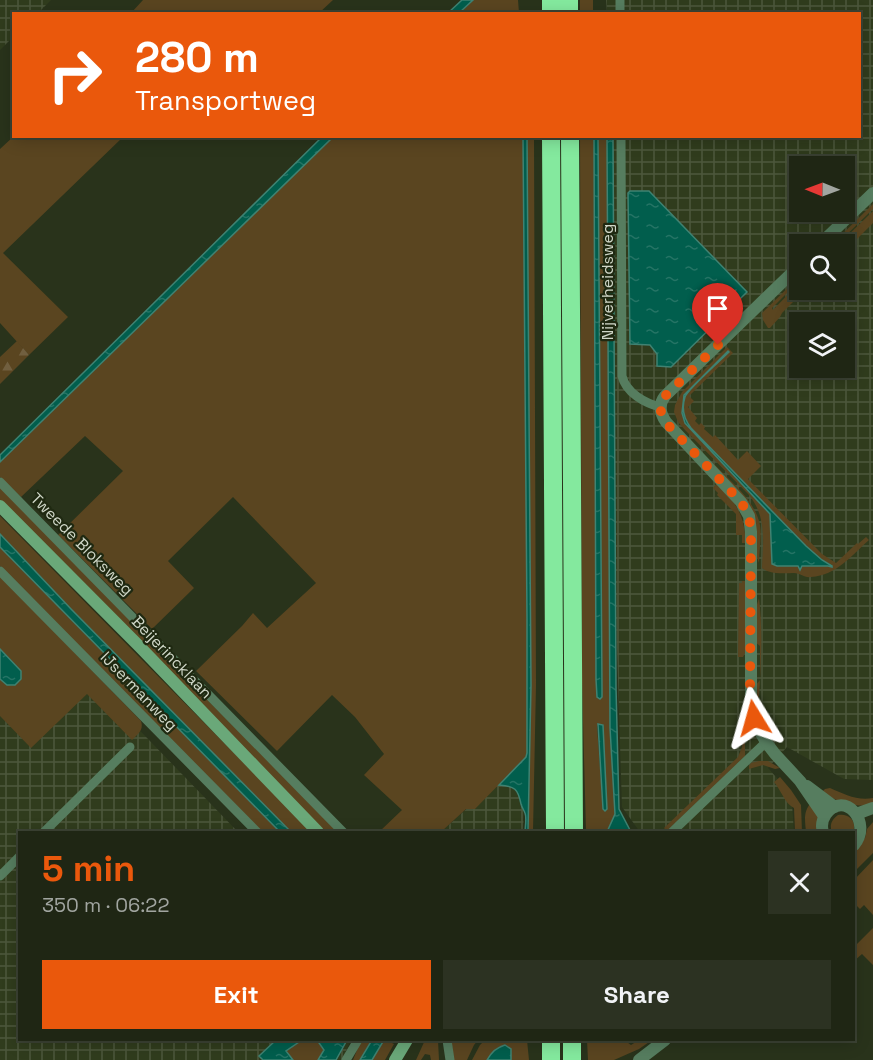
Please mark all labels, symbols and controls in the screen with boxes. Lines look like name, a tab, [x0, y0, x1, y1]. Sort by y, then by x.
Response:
text: 280 m	[135, 31, 259, 84]
icon: right	[36, 36, 114, 114]
text: Transportweg	[135, 83, 316, 118]
north arrow	[789, 156, 855, 222]
map controls	[789, 156, 855, 378]
street label: Nijverheidsweg	[597, 224, 618, 340]
button: search	[789, 234, 855, 300]
pin	[692, 283, 743, 345]
icon: arrive	[701, 292, 734, 325]
button: layers	[789, 312, 855, 378]
street label: Tweede Bloksweg	[26, 488, 138, 600]
street label: Beijerincklaan	[127, 611, 217, 703]
street label: IJsermanweg	[96, 647, 182, 735]
position arrow	[722, 686, 786, 750]
text: 5 min	[42, 846, 135, 892]
button: close	[768, 851, 831, 914]
text: 350 m · 06:22	[42, 892, 169, 918]
button: Exit	[42, 960, 431, 1029]
button: Share	[443, 960, 831, 1029]

